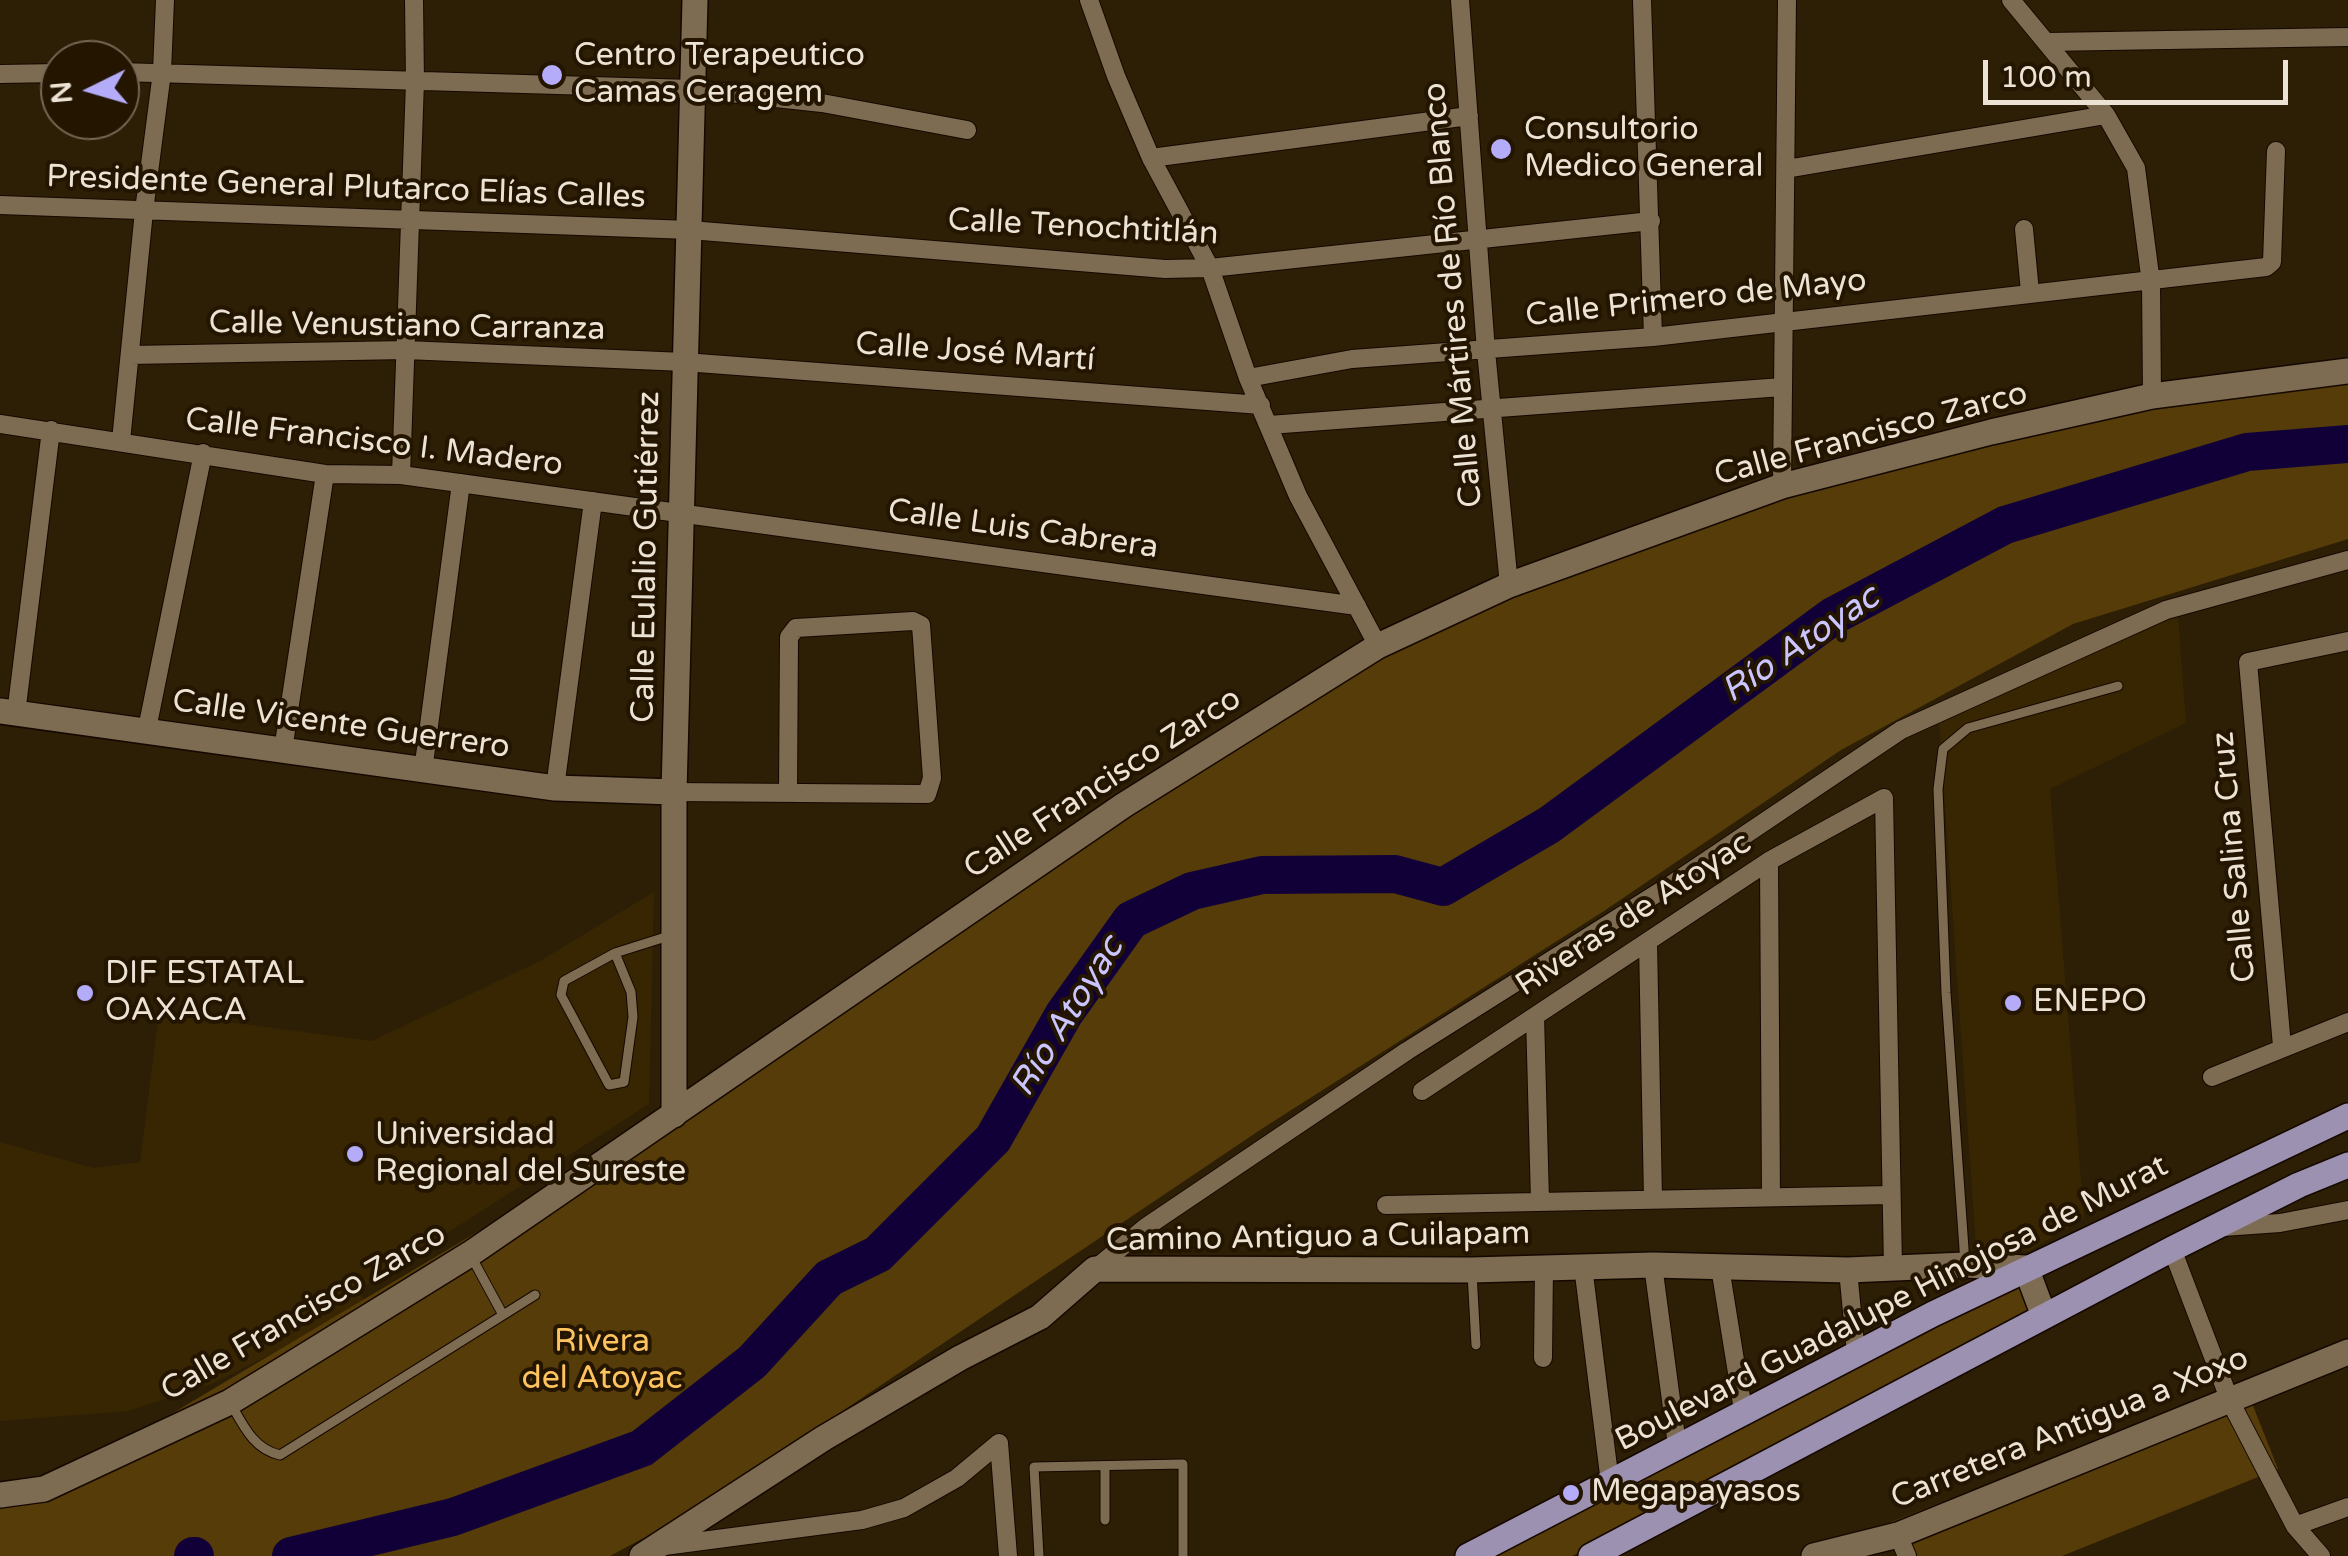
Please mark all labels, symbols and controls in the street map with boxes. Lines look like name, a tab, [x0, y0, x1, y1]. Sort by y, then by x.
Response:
place label: Centro Terapeutico Camas Ceragem	[574, 38, 865, 113]
north arrow	[40, 40, 140, 140]
scale bar	[1988, 40, 2293, 102]
text: 100 m	[2000, 59, 2092, 96]
marker: Centro Terapeutico Camas Ceragem	[539, 62, 565, 88]
text: N	[44, 80, 80, 105]
street label: Calle Mártires de Río Blanco	[1416, 81, 1492, 509]
place label: Consultorio Medico General	[1524, 112, 1764, 187]
marker: Consultorio Medico General	[1488, 136, 1514, 162]
street label: Presidente General Plutarco Elías Calles	[46, 158, 646, 218]
street label: Calle Tenochtitlán	[947, 202, 1219, 254]
street label: Calle Primero de Mayo	[1524, 262, 1868, 336]
street label: Calle Venustiano Carranza	[208, 304, 606, 350]
street label: Calle José Martí	[854, 325, 1096, 381]
street label: Calle Francisco Zarco	[1710, 375, 2032, 495]
street label: Calle Eulalio Gutiérrez	[625, 391, 669, 723]
street label: Calle Francisco I. Madero	[183, 401, 565, 485]
street label: Calle Luis Cabrera	[885, 492, 1161, 568]
water label: Río Atoyac	[1714, 577, 1888, 713]
street label: Calle Francisco Zarco	[957, 680, 1249, 888]
street label: Calle Vicente Guerrero	[170, 682, 512, 768]
street label: Calle Salina Cruz	[2205, 730, 2265, 984]
street label: Riveras de Atoyac	[1509, 825, 1759, 1005]
water label: Río Atoyac	[1002, 929, 1134, 1105]
place label: DIF ESTATAL OAXACA	[105, 956, 304, 1031]
marker: DIF ESTATAL OAXACA	[74, 982, 96, 1004]
place label: ENEPO	[2033, 984, 2147, 1022]
marker: ENEPO	[2002, 992, 2024, 1014]
place label: Universidad Regional del Sureste	[375, 1117, 686, 1192]
marker: Universidad Regional del Sureste	[344, 1143, 366, 1165]
street label: Boulevard Guadalupe Hinojosa de Murat	[1609, 1147, 2175, 1461]
street label: Camino Antiguo a Cuilapam	[1105, 1215, 1531, 1261]
street label: Calle Francisco Zarco	[155, 1216, 453, 1410]
park label: Rivera del Atoyac	[522, 1324, 682, 1399]
street label: Carretera Antigua a Xoxo	[1886, 1340, 2254, 1518]
place label: Megapayasos	[1591, 1474, 1801, 1512]
marker: Megapayasos	[1560, 1482, 1582, 1504]

